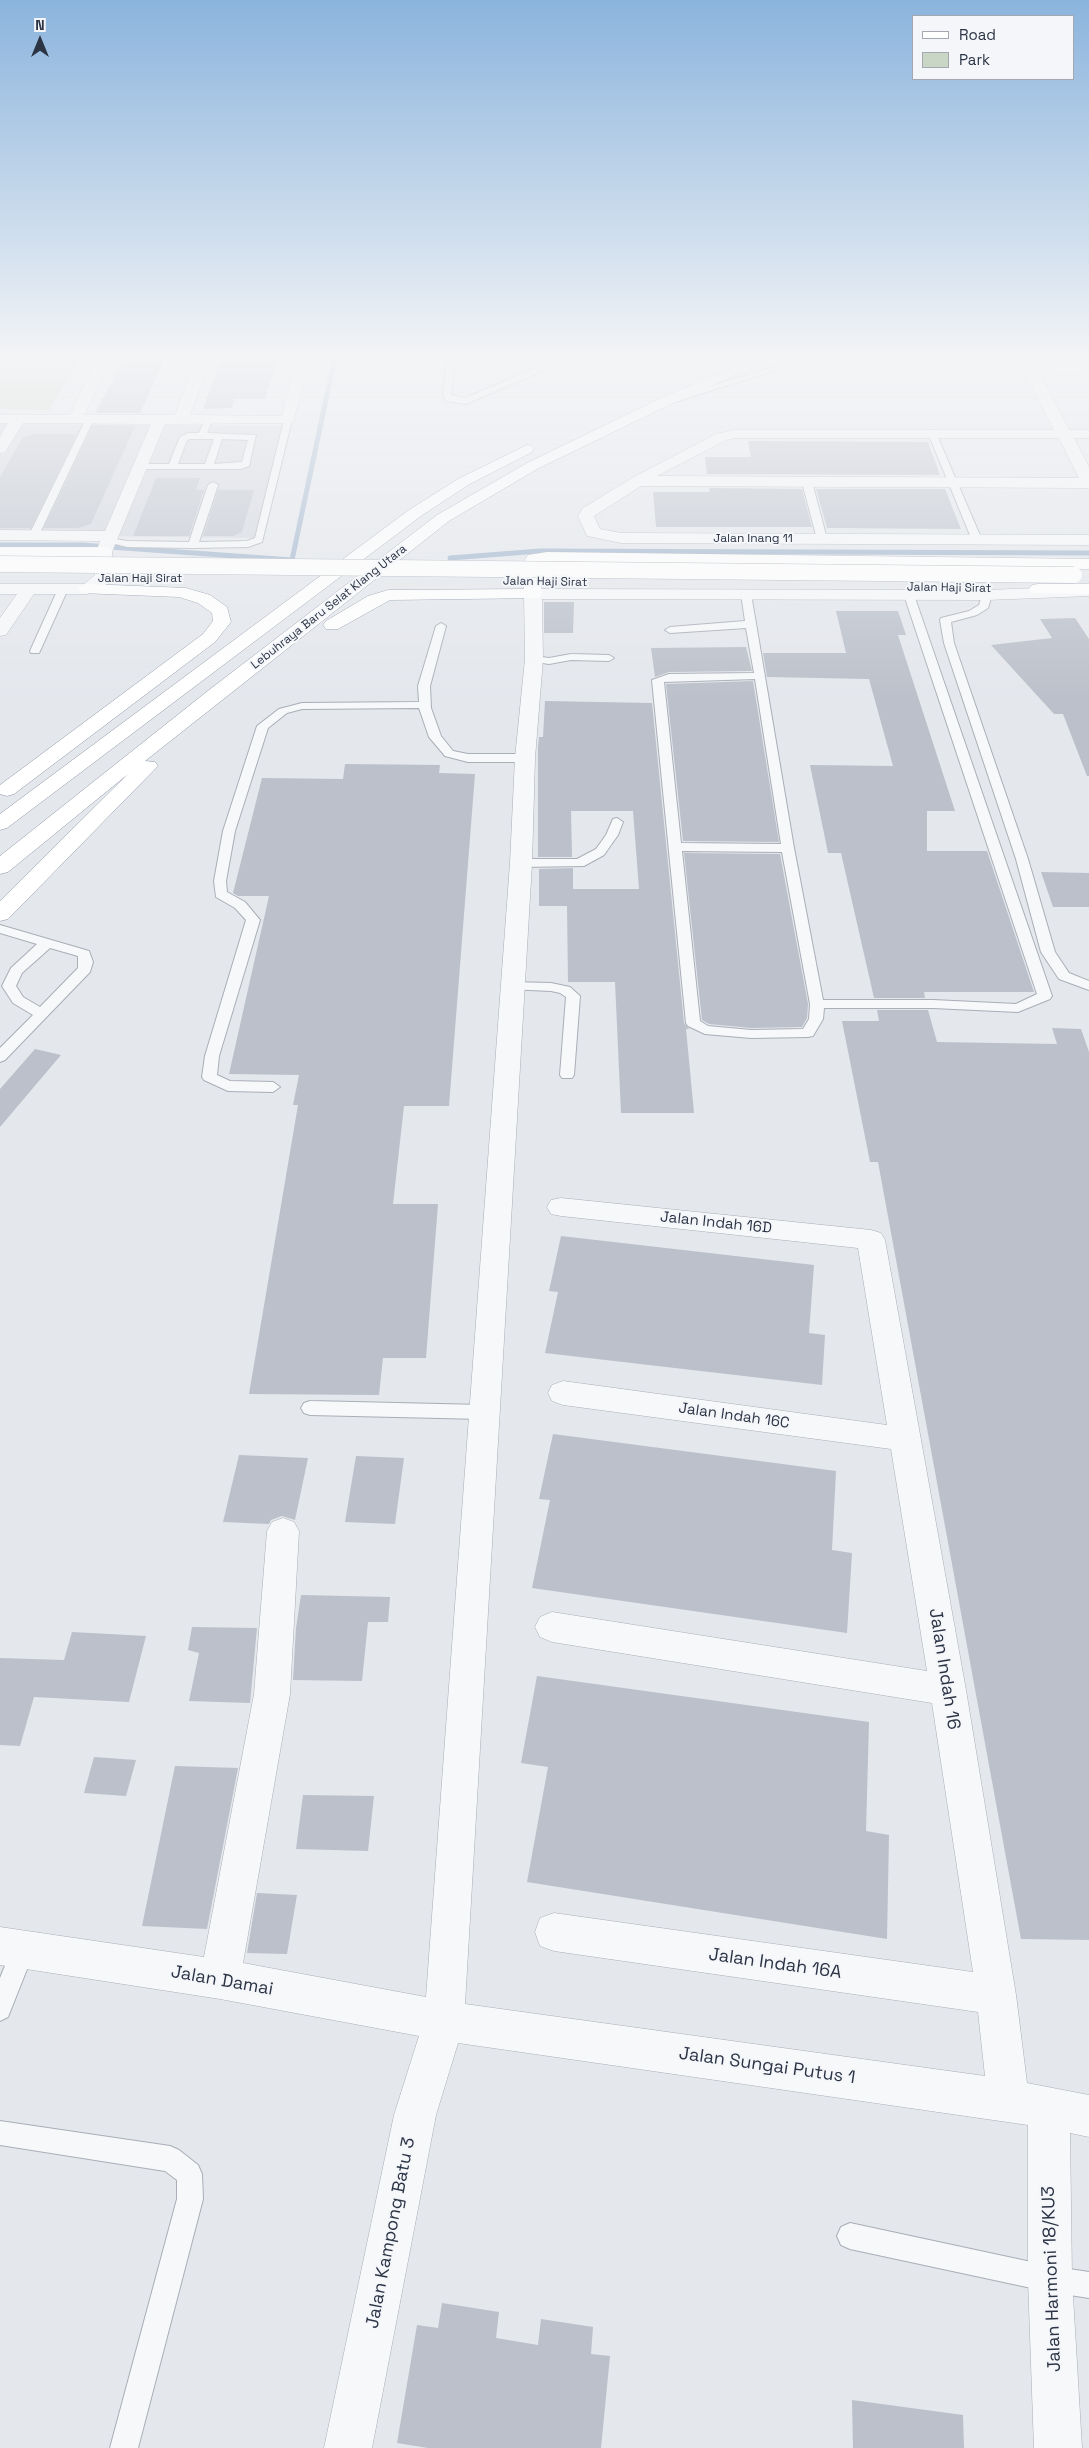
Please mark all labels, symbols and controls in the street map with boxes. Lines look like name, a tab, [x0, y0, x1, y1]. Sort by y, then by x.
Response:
north arrow	[15, 15, 65, 65]
legend	[912, 15, 1074, 80]
text: N	[35, 16, 45, 34]
text: Road	[959, 25, 996, 44]
text: Park	[959, 50, 990, 69]
street label: Jalan Inang 11	[713, 532, 793, 546]
street label: Lebuhraya Baru Selat Klang Utara	[248, 542, 410, 672]
street label: Jalan Haji Sirat	[98, 572, 182, 586]
street label: Jalan Haji Sirat	[503, 574, 587, 590]
street label: Jalan Haji Sirat	[907, 580, 991, 596]
street label: Jalan Indah 16D	[659, 1208, 773, 1238]
street label: Jalan Indah 16C	[677, 1399, 791, 1433]
street label: Jalan Indah 16	[924, 1607, 964, 1731]
street label: Jalan Indah 16A	[707, 1944, 843, 1984]
street label: Jalan Damai	[169, 1961, 275, 2001]
street label: Jalan Sungai Putus 1	[677, 2043, 857, 2089]
street label: Jalan Kampong Batu 3	[362, 2136, 420, 2330]
street label: Jalan Harmoni 18/KU3	[1038, 2186, 1066, 2372]

